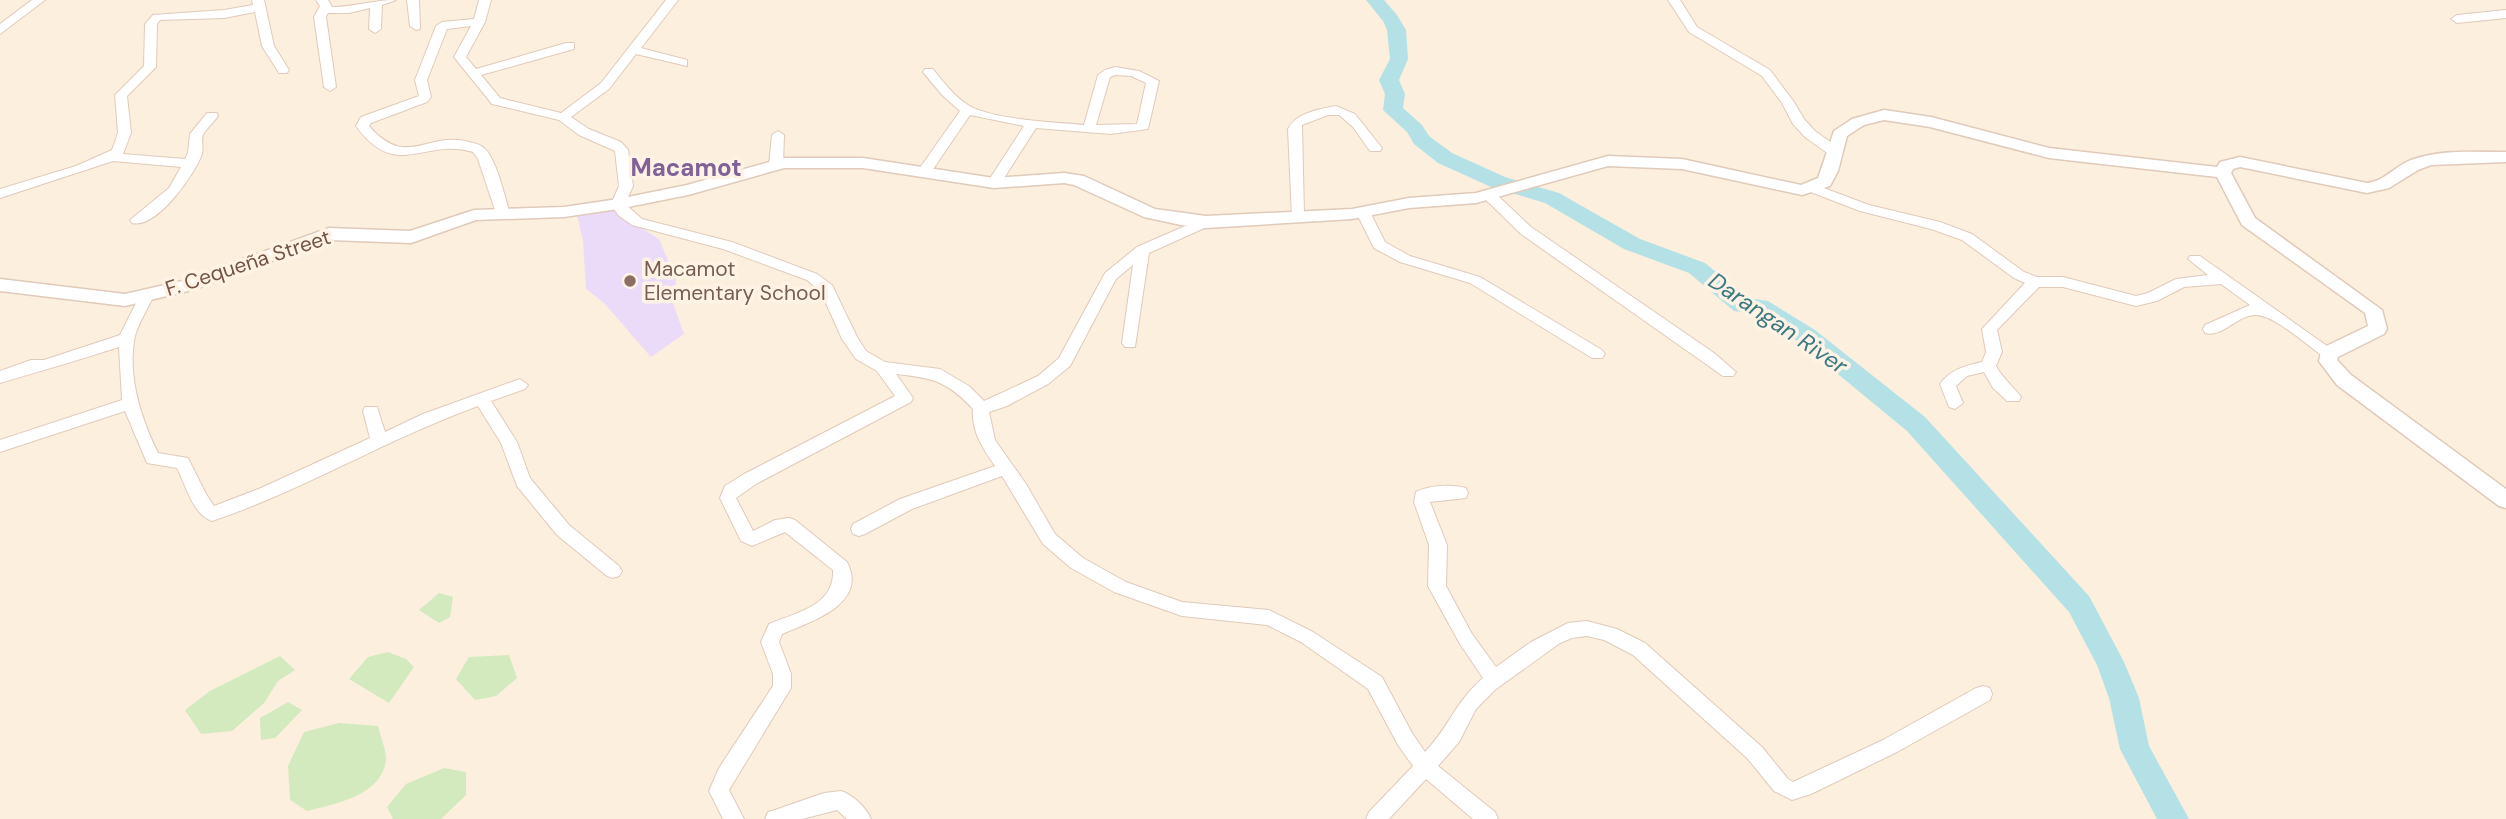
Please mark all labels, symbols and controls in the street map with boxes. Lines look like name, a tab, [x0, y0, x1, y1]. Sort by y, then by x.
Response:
district label: Macamot	[630, 152, 742, 183]
street label: F. Cequeña Street	[162, 223, 334, 303]
place label: Macamot Elementary School	[644, 255, 826, 307]
water label: Darangan River	[1703, 266, 1854, 381]
marker: Macamot Elementary School	[622, 273, 638, 289]

